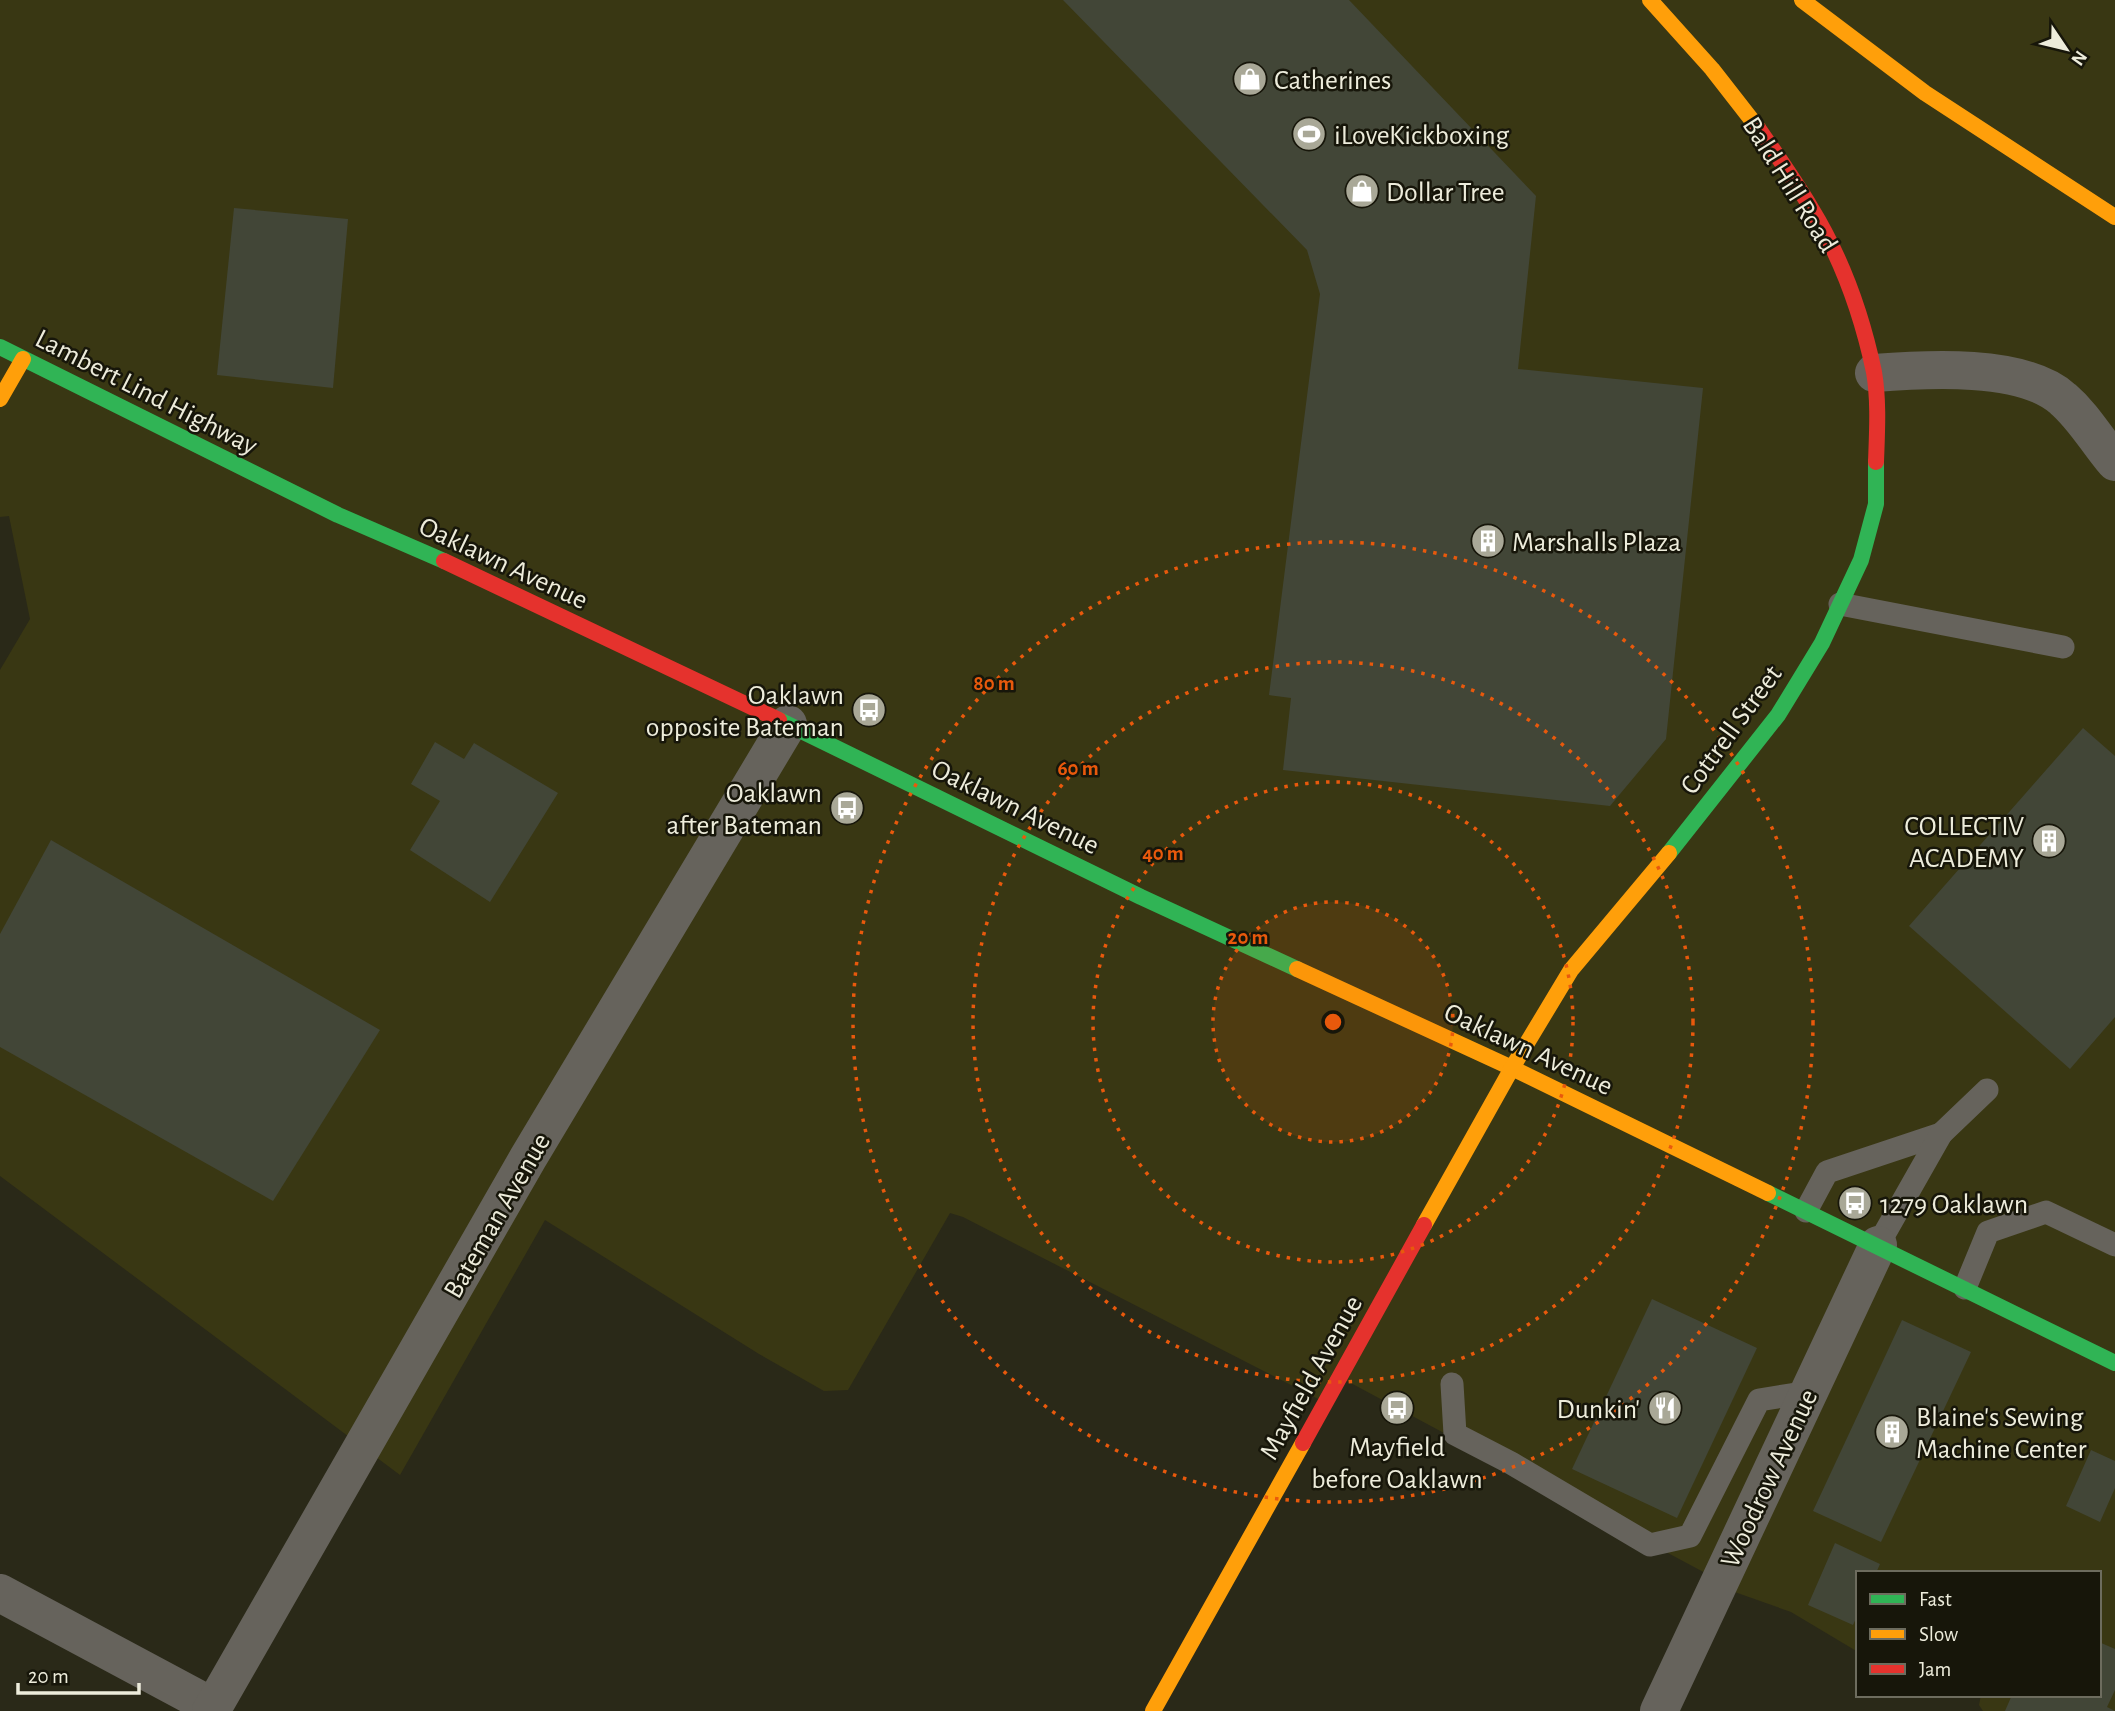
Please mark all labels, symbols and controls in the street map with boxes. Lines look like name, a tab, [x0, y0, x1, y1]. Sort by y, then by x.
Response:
north arrow	[2031, 14, 2101, 84]
text: N	[2067, 47, 2090, 69]
shop icon: Catherines	[1231, 60, 1269, 98]
place label: Catherines	[1274, 67, 1391, 95]
street label: Bald Hill Road	[1737, 112, 1842, 258]
sports icon: iLoveKickboxing	[1290, 115, 1328, 153]
place label: iLoveKickboxing	[1334, 122, 1510, 150]
shop icon: Dollar Tree	[1343, 172, 1381, 210]
place label: Dollar Tree	[1386, 179, 1505, 207]
street label: Lambert Lind Highway	[31, 325, 262, 461]
street label: Oaklawn Avenue	[415, 513, 592, 615]
building icon: Marshalls Plaza	[1469, 522, 1507, 560]
place label: Marshalls Plaza	[1512, 529, 1681, 557]
street label: Cottrell Street	[1676, 660, 1788, 800]
text: 80 m	[973, 673, 1015, 694]
place label: Oaklawn opposite Bateman	[646, 682, 844, 742]
bus stop icon: Oaklawn opposite Bateman	[850, 691, 888, 729]
street label: Oaklawn Avenue	[927, 755, 1103, 860]
text: 60 m	[1057, 758, 1099, 779]
place label: Oaklawn after Bateman	[667, 780, 822, 840]
bus stop icon: Oaklawn after Bateman	[828, 789, 866, 827]
place label: COLLECTIV ACADEMY	[1904, 813, 2024, 873]
building icon: COLLECTIV ACADEMY	[2030, 822, 2068, 860]
text: 40 m	[1142, 843, 1184, 864]
text: 20 m	[1228, 927, 1268, 948]
street label: Oaklawn Avenue	[1440, 999, 1617, 1101]
centre of rings	[1321, 1010, 1345, 1034]
street label: Bateman Avenue	[439, 1129, 556, 1303]
bus stop icon: 1279 Oaklawn	[1836, 1184, 1874, 1222]
place label: 1279 Oaklawn	[1880, 1191, 2028, 1219]
street label: Mayfield Avenue	[1255, 1291, 1368, 1465]
street label: Woodrow Avenue	[1716, 1385, 1823, 1572]
bus stop icon: Mayfield before Oaklawn	[1378, 1389, 1416, 1427]
restaurant icon: Dunkin'	[1646, 1389, 1684, 1427]
place label: Dunkin'	[1557, 1396, 1640, 1424]
place label: Blaine's Sewing Machine Center	[1916, 1404, 2087, 1464]
building icon: Blaine's Sewing Machine Center	[1873, 1413, 1911, 1451]
place label: Mayfield before Oaklawn	[1311, 1434, 1483, 1494]
legend	[1856, 1571, 2101, 1697]
text: Fast	[1919, 1589, 1952, 1610]
text: Slow	[1919, 1624, 1958, 1645]
scale bar	[18, 1652, 138, 1696]
text: Jam	[1919, 1659, 1951, 1680]
text: 20 m	[28, 1666, 69, 1687]

